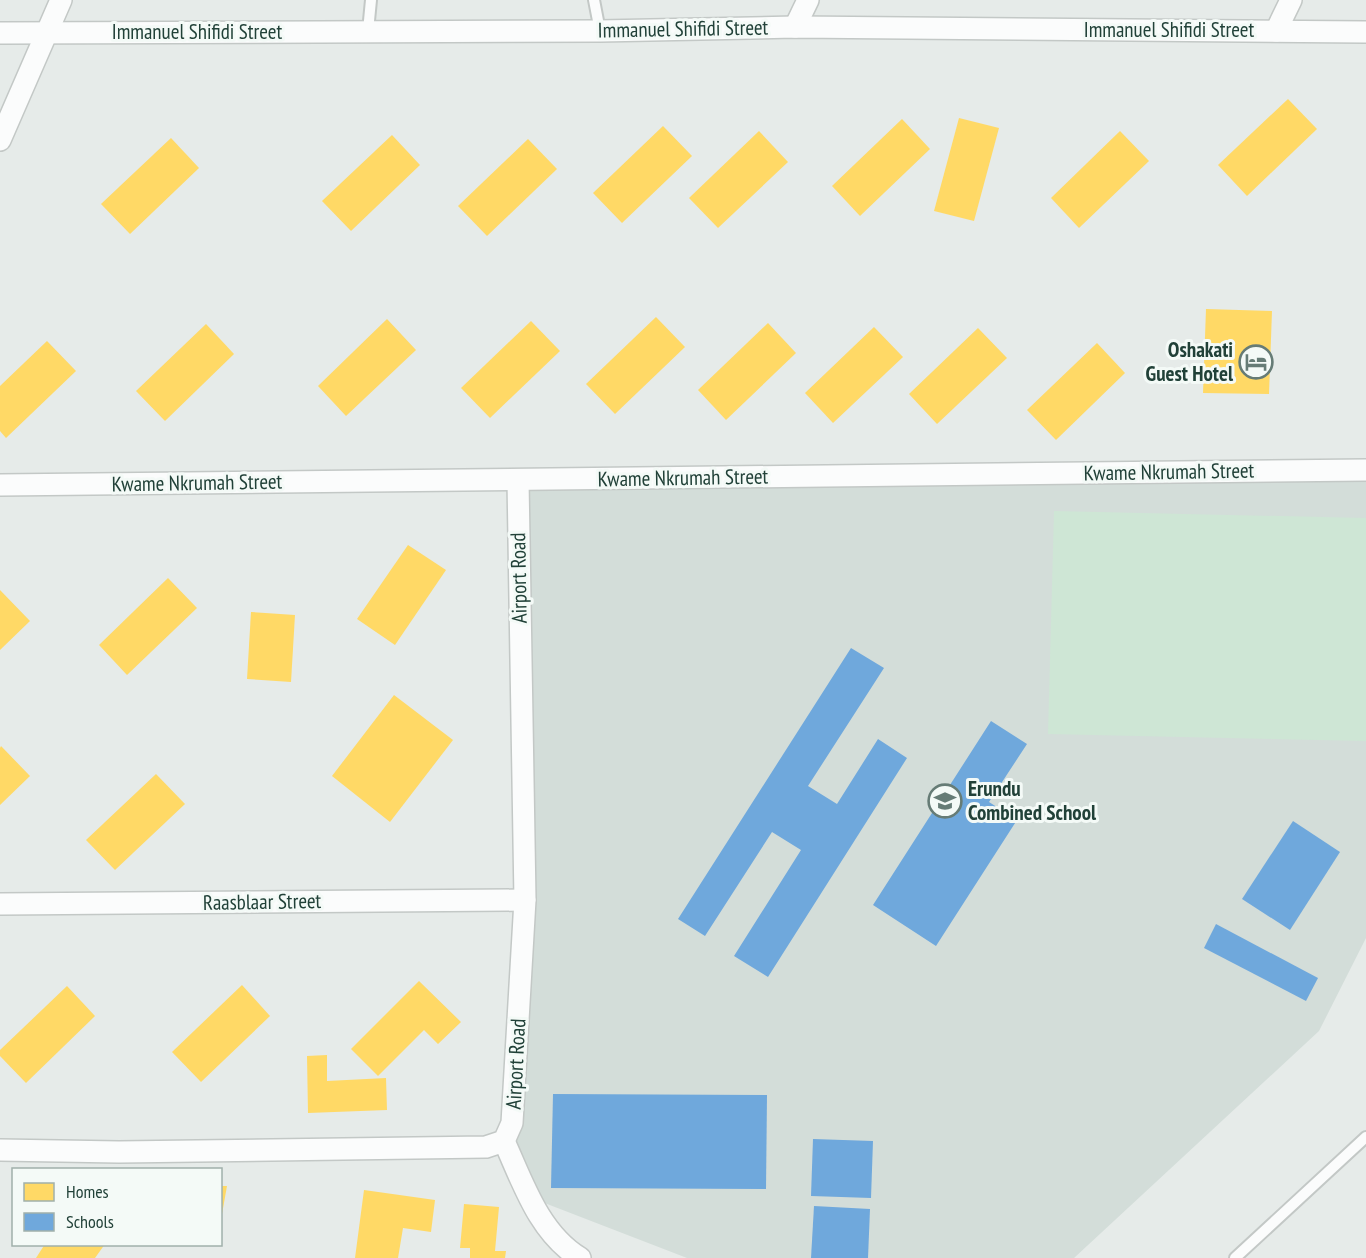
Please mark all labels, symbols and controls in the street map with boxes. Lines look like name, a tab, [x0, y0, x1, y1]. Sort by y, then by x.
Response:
street label: Immanuel Shifidi Street	[598, 14, 769, 43]
street label: Immanuel Shifidi Street	[1084, 16, 1254, 43]
street label: Immanuel Shifidi Street	[112, 18, 282, 45]
place label: Oshakati Guest Hotel	[1146, 336, 1234, 387]
hotel icon: Oshakati Guest Hotel	[1238, 344, 1274, 380]
street label: Kwame Nkrumah Street	[1083, 457, 1255, 486]
street label: Kwame Nkrumah Street	[597, 463, 769, 492]
street label: Kwame Nkrumah Street	[111, 468, 283, 497]
street label: Airport Road	[504, 532, 533, 624]
place label: Erundu Combined School	[968, 775, 1097, 826]
school or university icon: Erundu Combined School	[927, 783, 963, 819]
street label: Raasblaar Street	[203, 887, 322, 916]
street label: Airport Road	[500, 1018, 531, 1110]
legend	[12, 1168, 222, 1246]
text: Homes	[66, 1180, 109, 1203]
text: Schools	[66, 1210, 114, 1233]

